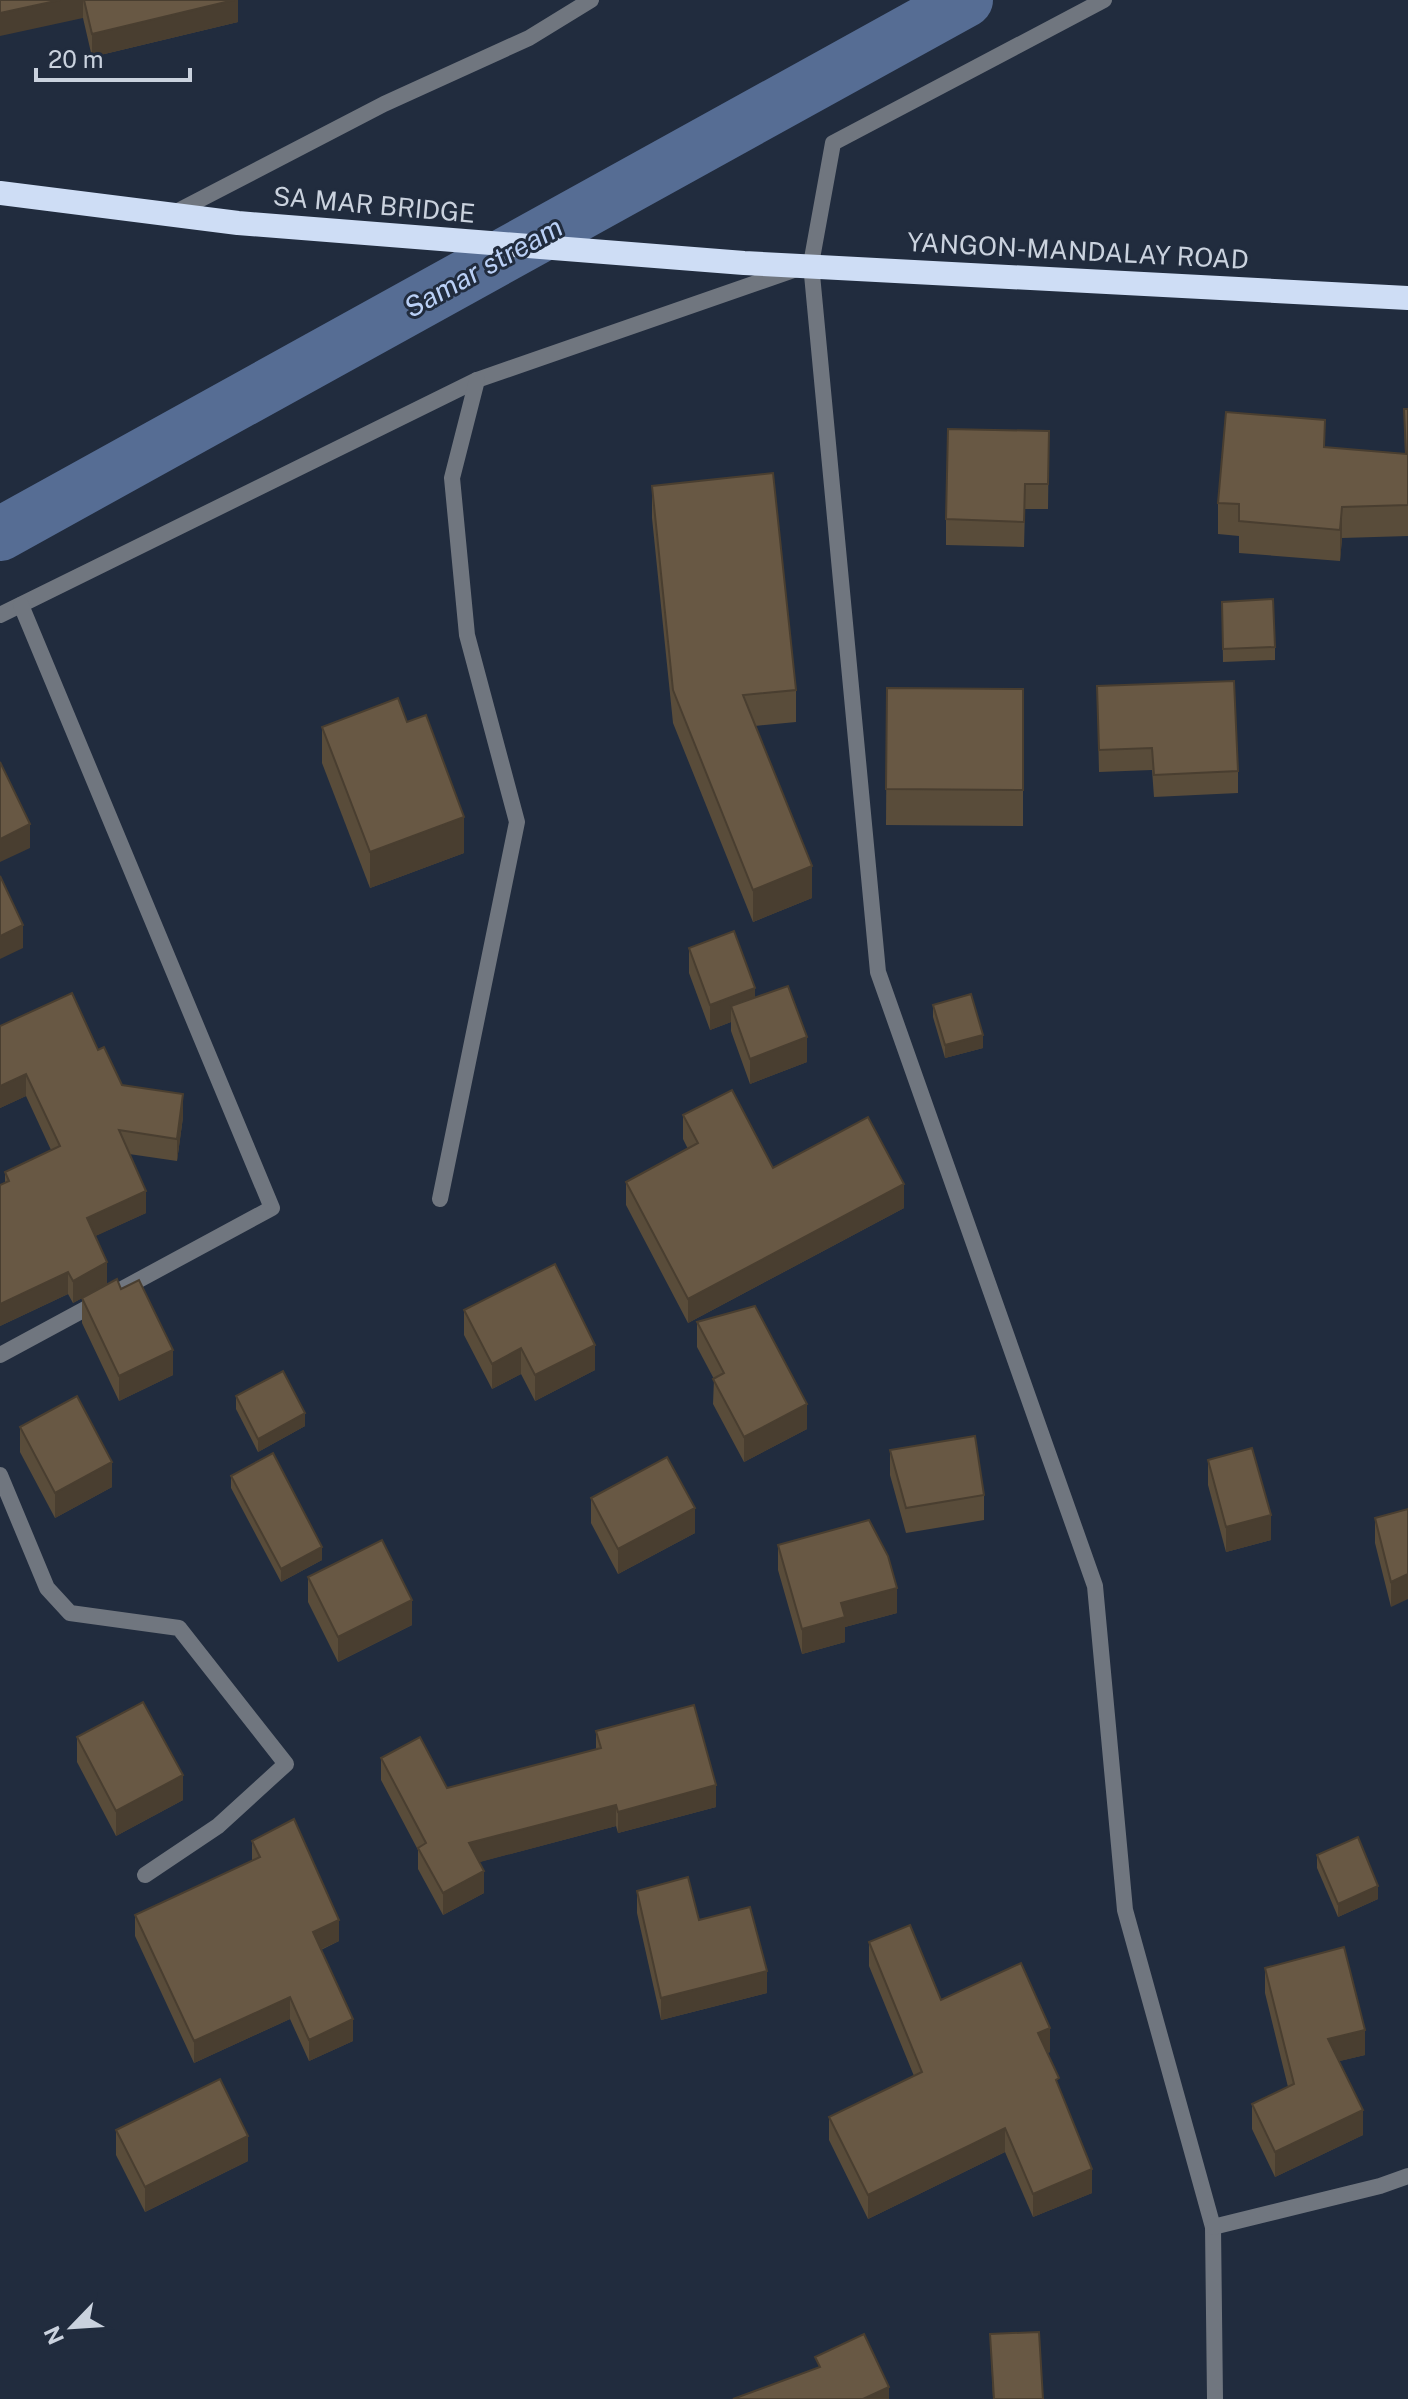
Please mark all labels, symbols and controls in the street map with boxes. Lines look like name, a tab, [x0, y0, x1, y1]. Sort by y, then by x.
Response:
scale bar	[36, 32, 190, 82]
text: 20 m	[48, 45, 104, 73]
street label: SA MAR BRIDGE	[272, 180, 476, 229]
water label: Samar stream	[398, 209, 568, 324]
street label: YANGON-MANDALAY ROAD	[906, 226, 1250, 275]
north arrow	[32, 2287, 112, 2367]
text: N	[38, 2322, 69, 2349]

